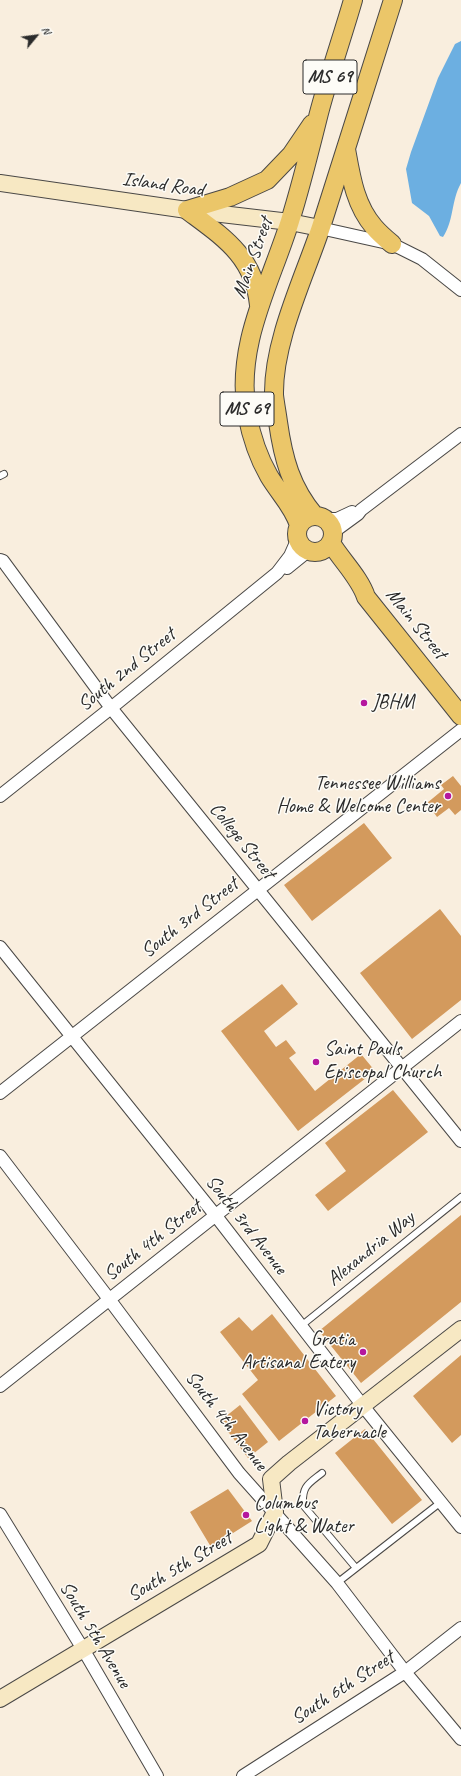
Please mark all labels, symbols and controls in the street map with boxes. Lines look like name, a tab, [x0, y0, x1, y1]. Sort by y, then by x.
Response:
north arrow	[16, 16, 56, 56]
text: N	[39, 24, 54, 37]
road number: MS 69	[303, 60, 357, 94]
street label: Island Road	[121, 167, 205, 203]
street label: Main Street	[227, 214, 279, 302]
road number: MS 69	[220, 392, 274, 426]
street label: Main Street	[380, 584, 452, 664]
street label: South 2nd Street	[73, 623, 181, 717]
place label: JBHM	[372, 691, 414, 715]
marker: JBHM	[359, 698, 369, 708]
place label: Tennessee Williams Home & Welcome Center	[276, 772, 440, 819]
marker: Tennessee Williams Home & Welcome Center	[443, 791, 453, 801]
street label: College Street	[204, 798, 280, 884]
street label: South 3rd Street	[137, 873, 243, 963]
place label: Saint Pauls Episcopal Church	[324, 1038, 441, 1085]
marker: Saint Pauls Episcopal Church	[311, 1057, 321, 1067]
street label: South 3rd Avenue	[200, 1171, 292, 1279]
street label: South 4th Street	[99, 1195, 207, 1287]
street label: Alexandria Way	[322, 1206, 420, 1292]
place label: Gratia Artisanal Eatery	[241, 1328, 355, 1375]
marker: Gratia Artisanal Eatery	[358, 1347, 368, 1357]
street label: South 4th Avenue	[180, 1366, 272, 1476]
place label: Victory Tabernacle	[313, 1398, 386, 1445]
marker: Victory Tabernacle	[300, 1416, 310, 1426]
place label: Columbus Light & Water	[254, 1492, 354, 1539]
marker: Columbus Light & Water	[241, 1510, 251, 1520]
street label: South 5th Street	[123, 1526, 237, 1608]
street label: South 5th Avenue	[54, 1577, 136, 1693]
street label: South 6th Street	[287, 1646, 399, 1730]

